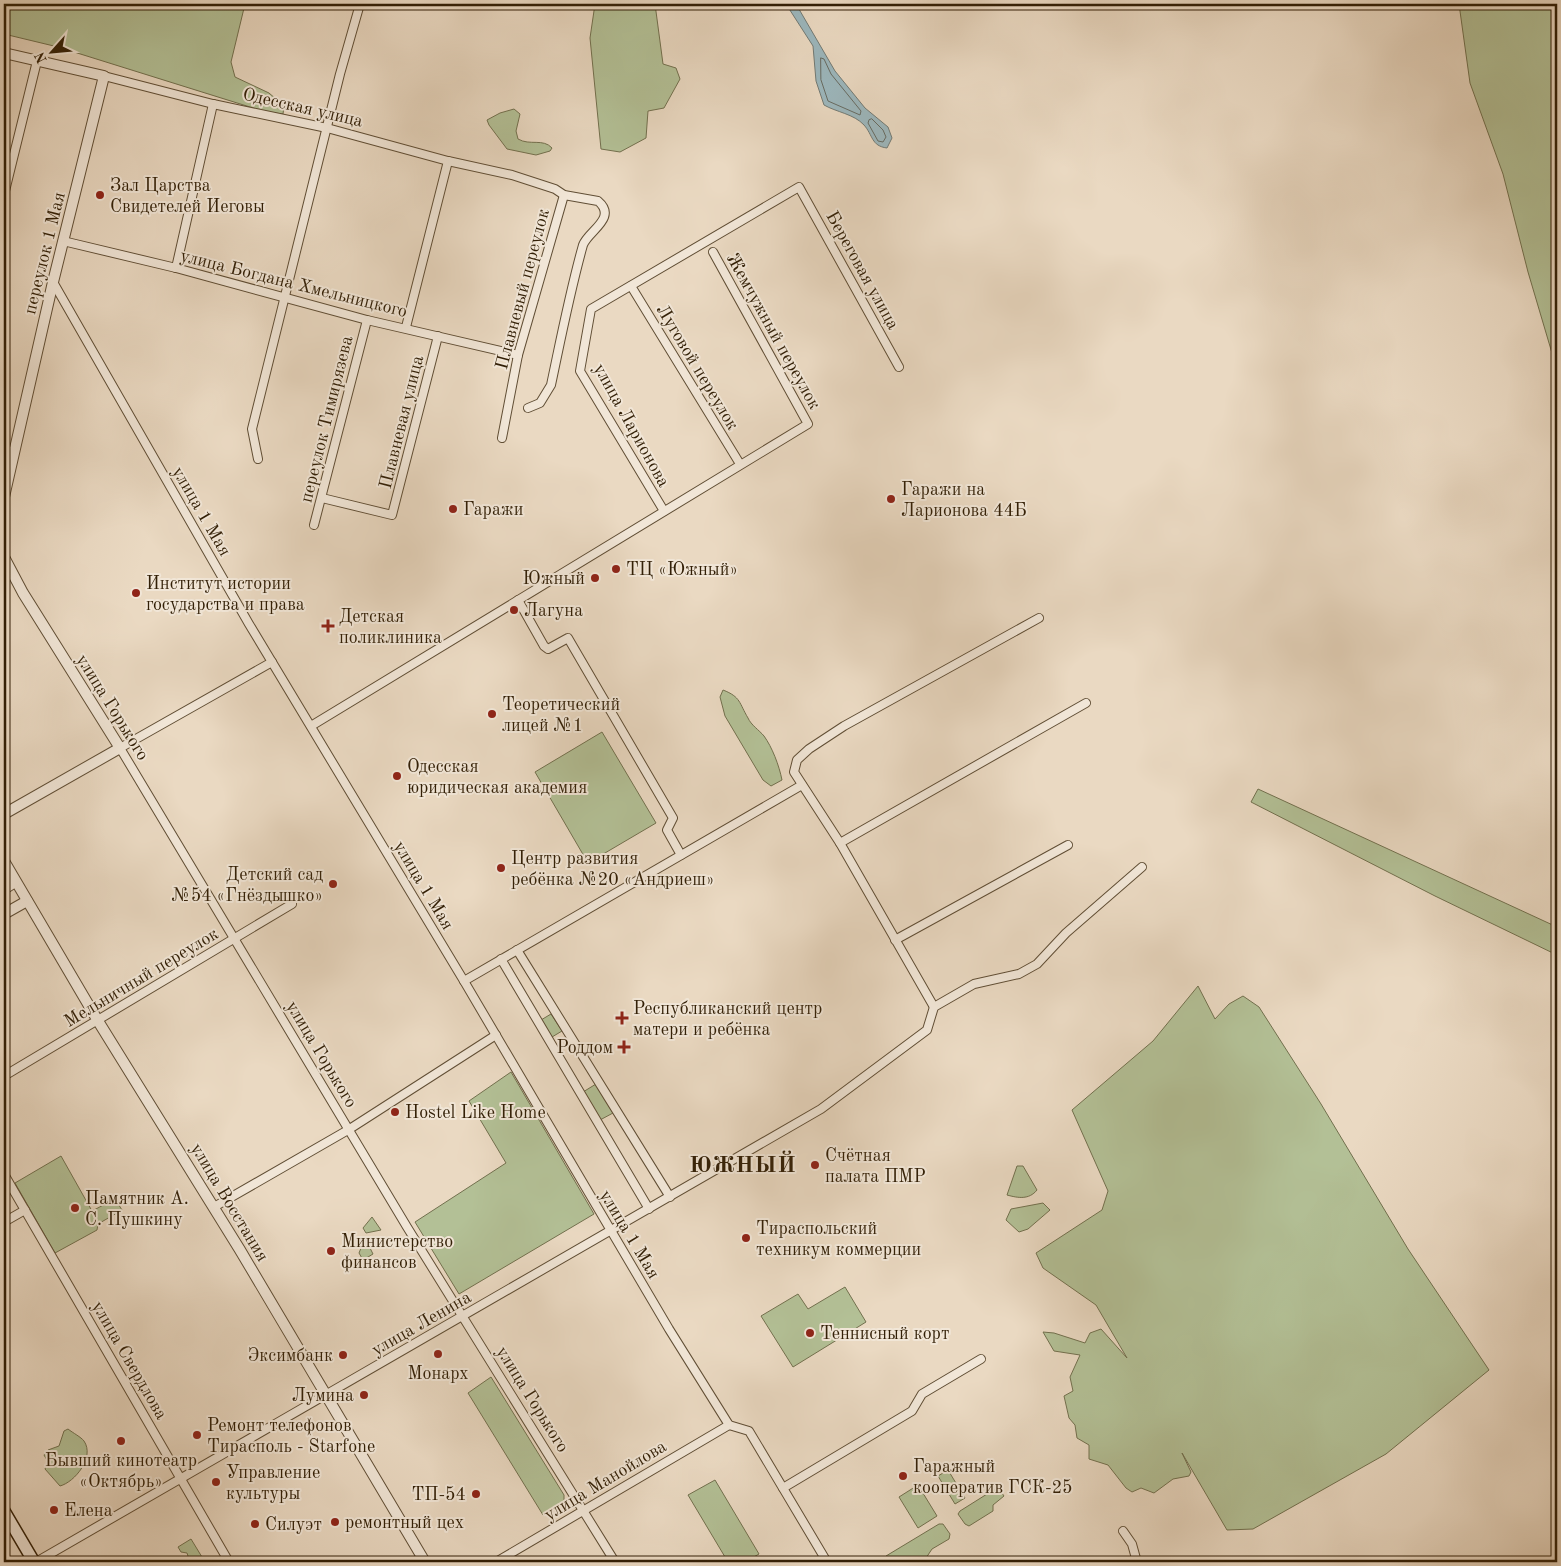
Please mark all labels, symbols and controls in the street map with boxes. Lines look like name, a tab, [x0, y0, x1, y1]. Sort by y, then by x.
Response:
north arrow	[28, 28, 78, 78]
text: N	[33, 49, 50, 65]
street label: Одесская улица	[241, 85, 365, 131]
place label: Зал Царства Свидетелей Иеговы	[110, 177, 265, 216]
marker: Зал Царства Свидетелей Иеговы	[94, 189, 106, 201]
street label: переулок 1 Мая	[21, 190, 69, 316]
street label: Плавневый переулок	[493, 207, 553, 372]
street label: Береговая улица	[822, 208, 902, 333]
street label: улица Богдана Хмельницкого	[178, 247, 409, 321]
street label: Жемчужный переулок	[723, 250, 824, 413]
street label: Луговой переулок	[653, 302, 742, 433]
street label: переулок Тимирязева	[298, 334, 356, 505]
street label: Плавневая улица	[377, 354, 427, 491]
street label: улица Ларионова	[590, 361, 673, 490]
street label: улица 1 Мая	[168, 464, 234, 559]
place label: Гаражи на Ларионова 44Б	[901, 481, 1027, 520]
marker: Гаражи на Ларионова 44Б	[885, 493, 897, 505]
place label: Гаражи	[463, 501, 523, 519]
marker: Гаражи	[447, 503, 459, 515]
place label: ТЦ «Южный»	[626, 561, 738, 579]
marker: ТЦ «Южный»	[610, 563, 622, 575]
place label: Южный	[523, 570, 585, 588]
marker: Южный	[589, 572, 601, 584]
place label: Институт истории государства и права	[146, 575, 305, 614]
marker: Институт истории государства и права	[130, 587, 142, 599]
place label: Лагуна	[524, 602, 583, 620]
marker: Лагуна	[508, 604, 520, 616]
place label: Детская поликлиника	[339, 608, 442, 647]
marker: Детская поликлиника	[321, 619, 335, 633]
street label: улица Горького	[72, 651, 152, 764]
place label: Теоретический лицей №1	[502, 696, 620, 735]
marker: Теоретический лицей №1	[486, 708, 498, 720]
place label: Одесская юридическая академия	[407, 758, 587, 797]
marker: Одесская юридическая академия	[391, 770, 403, 782]
street label: улица 1 Мая	[390, 838, 457, 933]
place label: Центр развития ребёнка №20 «Андриеш»	[511, 850, 715, 889]
marker: Центр развития ребёнка №20 «Андриеш»	[495, 862, 507, 874]
place label: Детский сад №54 «Гнёздышко»	[171, 866, 323, 905]
marker: Детский сад №54 «Гнёздышко»	[327, 878, 339, 890]
street label: Мельничный переулок	[61, 925, 222, 1031]
street label: улица Горького	[282, 998, 360, 1111]
place label: Республиканский центр матери и ребёнка	[633, 1000, 822, 1039]
marker: Республиканский центр матери и ребёнка	[615, 1011, 629, 1025]
place label: Роддом	[556, 1039, 613, 1057]
marker: Роддом	[617, 1040, 631, 1054]
place label: Hostel Like Home	[405, 1104, 546, 1122]
marker: Hostel Like Home	[389, 1106, 401, 1118]
street label: улица Восстания	[187, 1140, 271, 1265]
place label: Счётная палата ПМР	[825, 1147, 926, 1186]
district label: ЮЖНЫЙ	[689, 1150, 797, 1177]
marker: Счётная палата ПМР	[809, 1159, 821, 1171]
street label: улица 1 Мая	[596, 1187, 663, 1282]
place label: Памятник А. С. Пушкину	[85, 1190, 189, 1229]
marker: Памятник А. С. Пушкину	[69, 1202, 81, 1214]
place label: Тираспольский техникум коммерции	[756, 1220, 921, 1259]
marker: Тираспольский техникум коммерции	[740, 1232, 752, 1244]
place label: Министерство финансов	[341, 1233, 453, 1273]
marker: Министерство финансов	[325, 1245, 337, 1257]
street label: улица Ленина	[369, 1288, 474, 1360]
street label: улица Свердлова	[88, 1298, 170, 1423]
place label: Теннисный корт	[820, 1325, 949, 1343]
marker: Теннисный корт	[804, 1327, 816, 1339]
street label: улица Горького	[492, 1343, 572, 1456]
place label: Эксимбанк	[248, 1347, 333, 1365]
marker: Монарх	[432, 1348, 444, 1360]
marker: Эксимбанк	[337, 1349, 349, 1361]
place label: Монарх	[407, 1365, 469, 1383]
place label: Лумина	[292, 1387, 354, 1405]
marker: Лумина	[358, 1389, 370, 1401]
place label: Ремонт телефонов Тирасполь - Starfone	[207, 1417, 375, 1456]
marker: Ремонт телефонов Тирасполь - Starfone	[191, 1429, 203, 1441]
marker: Бывший кинотеатр «Октябрь»	[115, 1435, 127, 1447]
street label: улица Манойлова	[541, 1437, 670, 1524]
place label: Бывший кинотеатр «Октябрь»	[45, 1452, 197, 1491]
place label: Гаражный кооператив ГСК-25	[913, 1458, 1073, 1497]
place label: Управление культуры	[226, 1464, 320, 1503]
marker: Гаражный кооператив ГСК-25	[897, 1470, 909, 1482]
marker: Управление культуры	[210, 1476, 222, 1488]
place label: ТП-54	[411, 1486, 466, 1504]
marker: ТП-54	[470, 1488, 482, 1500]
place label: Елена	[64, 1502, 113, 1520]
marker: Елена	[48, 1504, 60, 1516]
place label: ремонтный цех	[345, 1514, 464, 1532]
place label: Силуэт	[265, 1516, 322, 1534]
marker: ремонтный цех	[329, 1516, 341, 1528]
marker: Силуэт	[249, 1518, 261, 1530]

